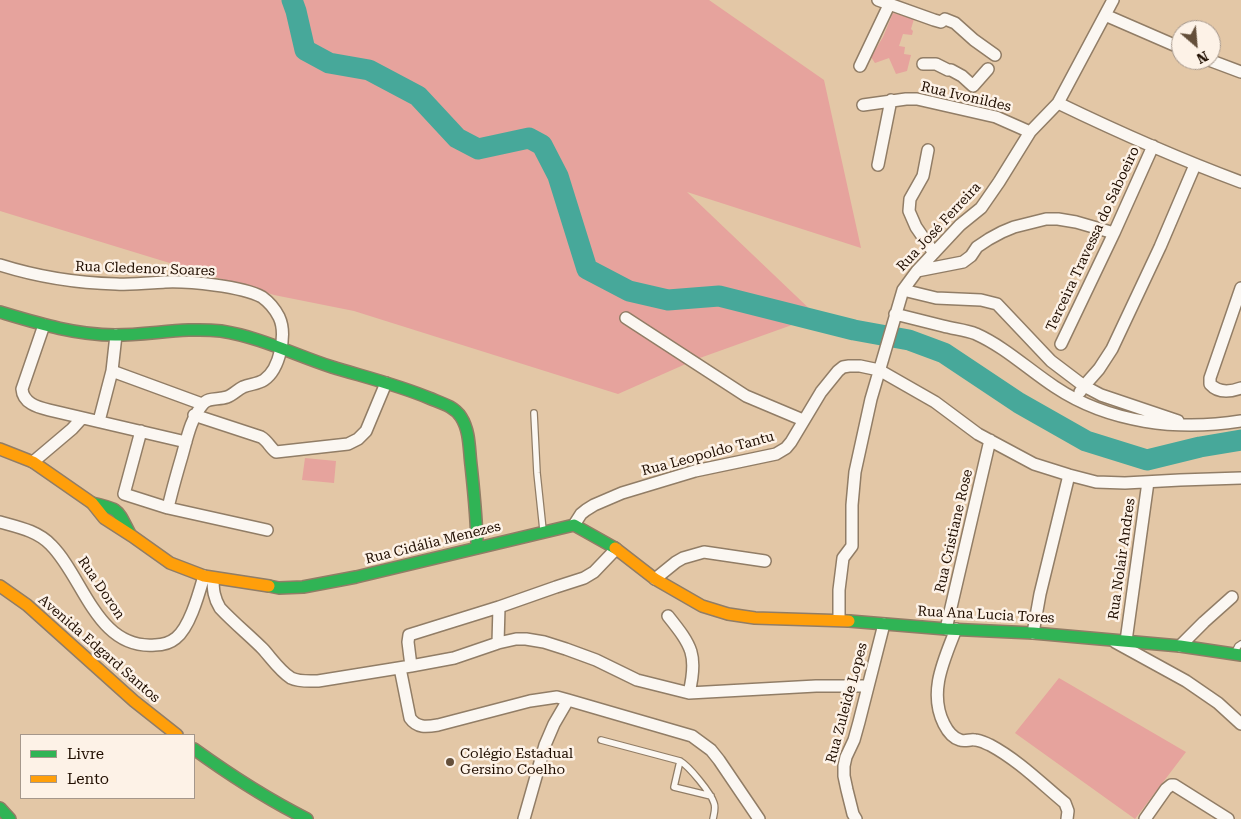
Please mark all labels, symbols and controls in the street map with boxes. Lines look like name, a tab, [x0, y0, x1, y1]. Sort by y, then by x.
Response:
north arrow	[1171, 20, 1221, 70]
text: N	[1194, 48, 1211, 67]
street label: Rua Ivonildes	[919, 78, 1013, 116]
street label: Terceira Travessa do Saboeiro	[1043, 144, 1143, 334]
street label: Rua José Ferreira	[893, 179, 985, 275]
street label: Rua Cledenor Soares	[75, 258, 215, 280]
street label: Rua Leopoldo Tantu	[640, 428, 776, 480]
street label: Rua Cristiane Rose	[932, 468, 976, 594]
street label: Rua Nolair Andres	[1105, 497, 1139, 621]
street label: Rua Cidália Menezes	[364, 518, 502, 568]
street label: Rua Doron	[74, 553, 128, 623]
street label: Avenida Edgard Santos	[35, 592, 163, 706]
street label: Rua Ana Lucia Tores	[917, 603, 1055, 627]
street label: Rua Zuleide Lopes	[823, 641, 871, 765]
legend	[20, 734, 195, 799]
text: Livre	[67, 745, 104, 763]
place label: Colégio Estadual Gersino Coelho	[460, 746, 573, 779]
marker: Colégio Estadual Gersino Coelho	[444, 756, 456, 768]
text: Lento	[67, 770, 109, 788]

